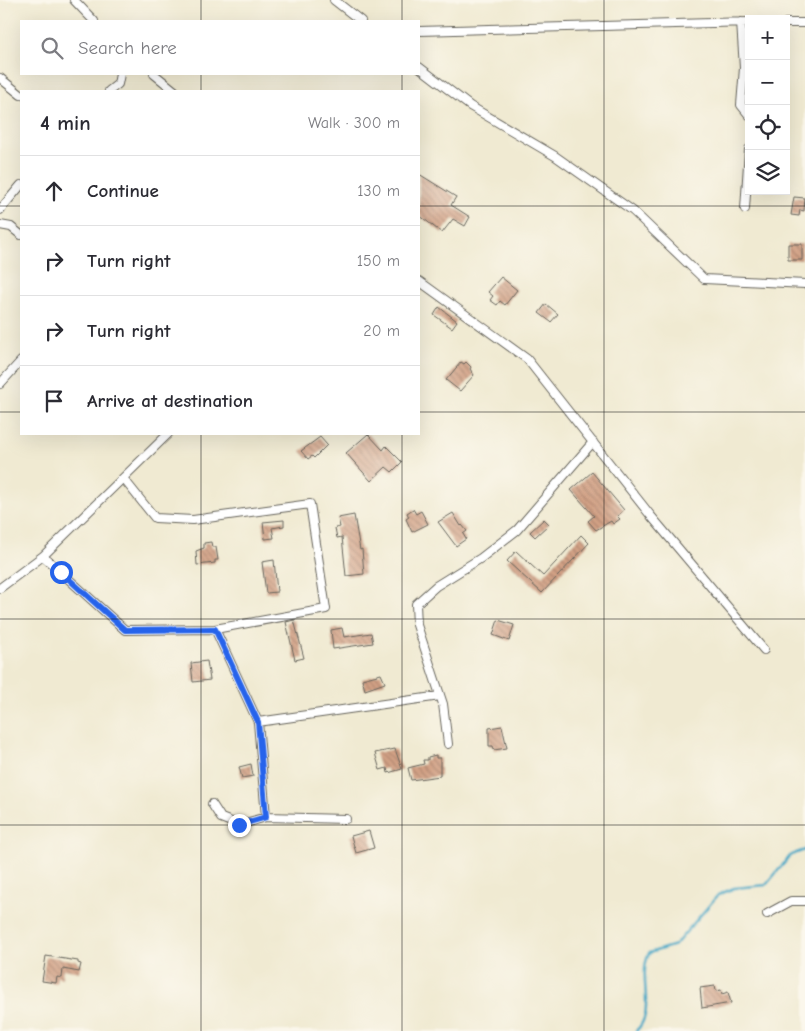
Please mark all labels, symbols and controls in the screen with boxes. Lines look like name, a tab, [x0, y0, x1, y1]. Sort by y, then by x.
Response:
map controls	[745, 15, 790, 195]
button: +	[745, 15, 790, 60]
search box	[20, 20, 420, 75]
icon: search	[38, 34, 66, 62]
text: Search here	[78, 37, 177, 59]
button: −	[745, 60, 790, 105]
button: locate	[745, 105, 790, 150]
text: 4 min	[40, 111, 91, 135]
text: Walk · 300 m	[308, 114, 400, 132]
button: layers	[745, 150, 790, 195]
icon: ahead	[40, 177, 68, 205]
text: Continue	[87, 180, 159, 202]
text: 130 m	[357, 182, 400, 200]
icon: right	[40, 247, 68, 275]
text: Turn right	[87, 250, 171, 272]
text: 150 m	[357, 252, 400, 270]
icon: right	[40, 317, 68, 345]
text: Turn right	[87, 320, 171, 342]
text: 20 m	[363, 322, 400, 340]
icon: arrive	[40, 387, 68, 415]
text: Arrive at destination	[87, 390, 253, 412]
route start	[50, 561, 73, 584]
route end	[228, 814, 251, 837]

